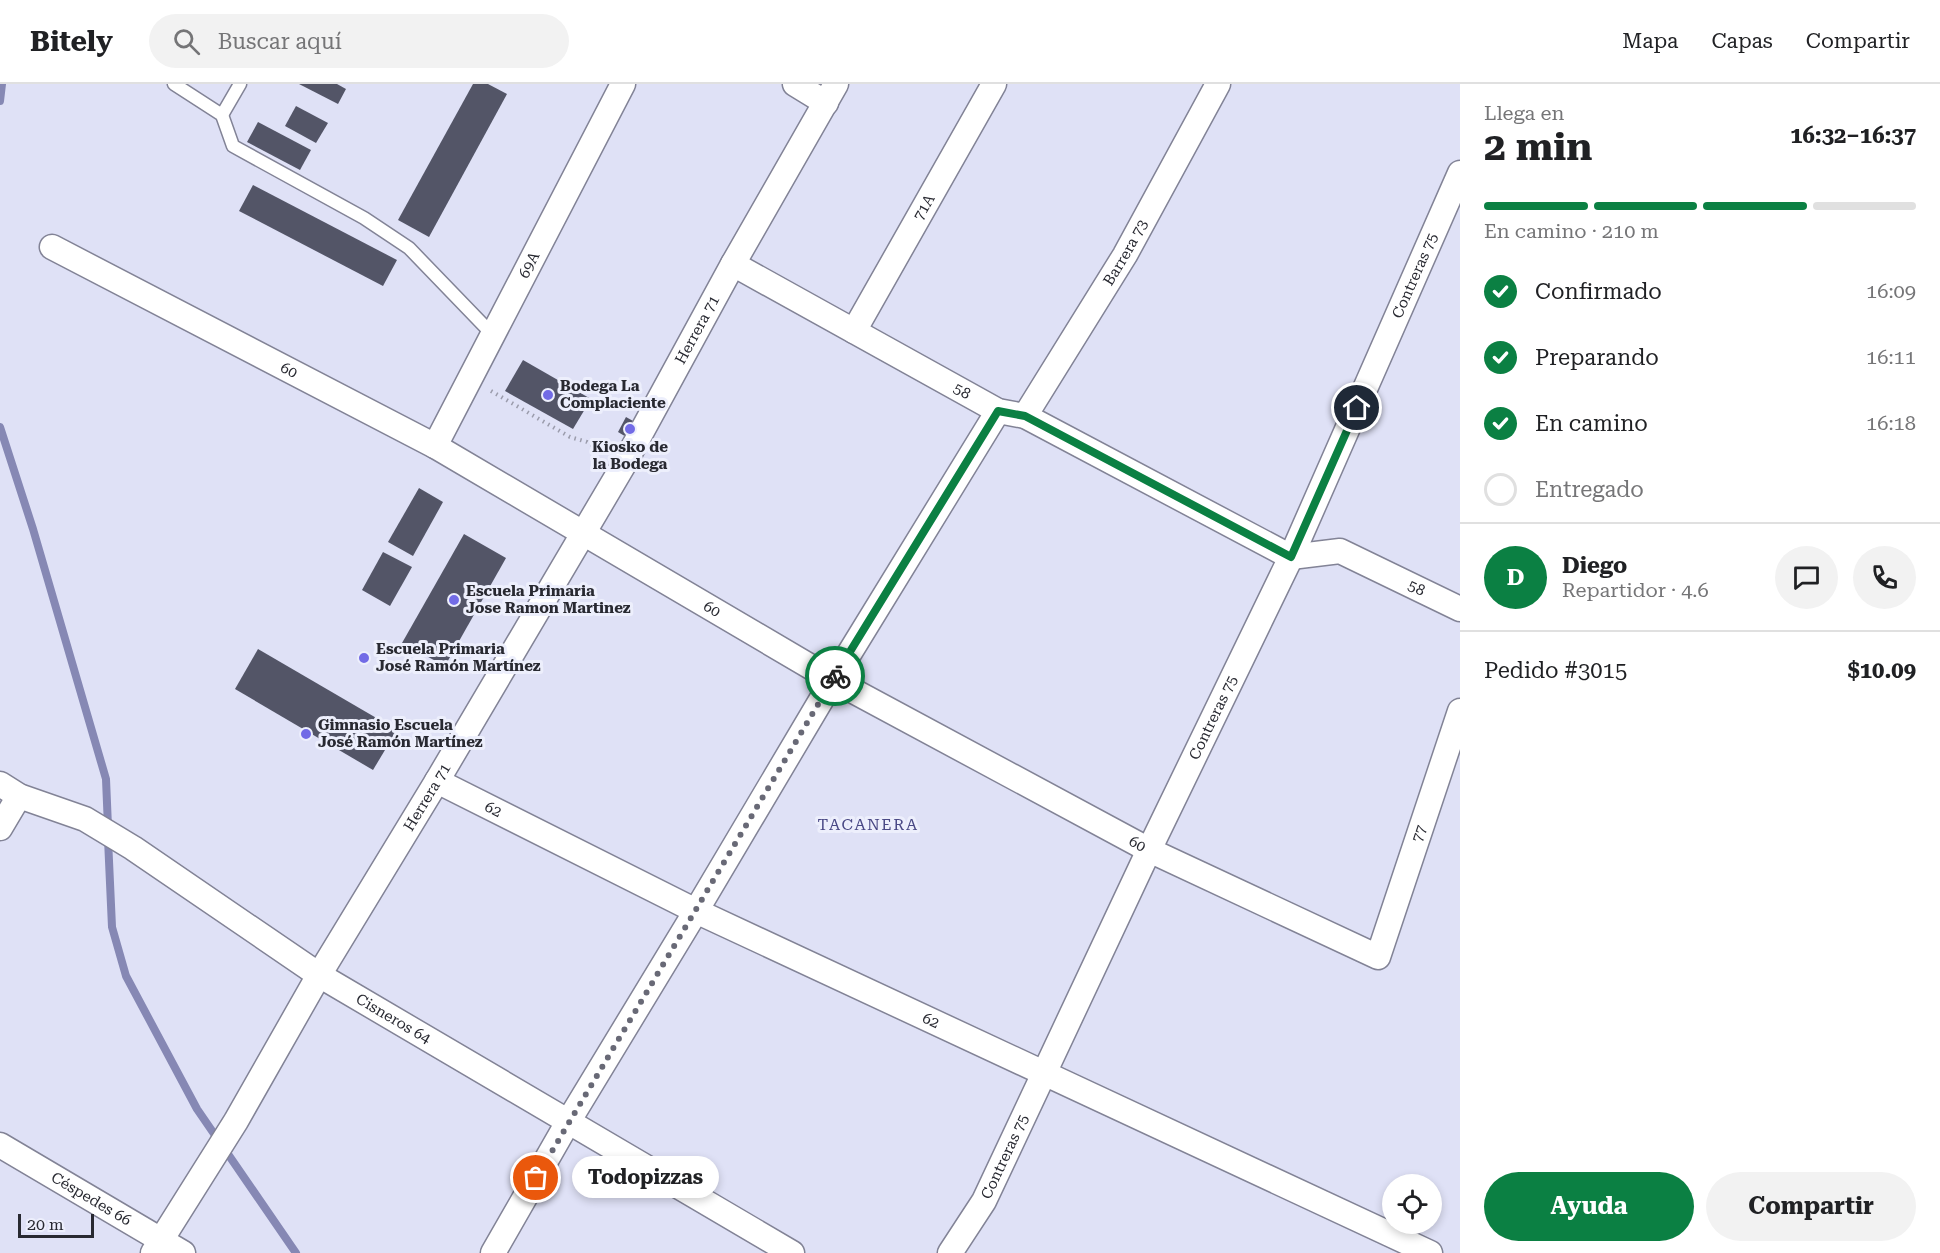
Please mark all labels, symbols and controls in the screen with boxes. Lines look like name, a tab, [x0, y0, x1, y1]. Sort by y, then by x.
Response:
search box	[149, 14, 569, 68]
text: Bitely	[30, 25, 113, 58]
icon: search	[170, 25, 203, 58]
text: Buscar aquí	[218, 29, 342, 54]
text: Mapa	[1622, 29, 1678, 53]
text: Capas	[1711, 29, 1773, 53]
text: Compartir	[1806, 29, 1910, 53]
text: Llega en	[1484, 101, 1564, 125]
text: 16:32–16:37	[1790, 123, 1916, 148]
text: 2 min	[1484, 124, 1592, 170]
street label: 71A	[909, 191, 939, 224]
street label: Barrera 73	[1099, 216, 1152, 289]
text: En camino · 210 m	[1484, 219, 1659, 243]
street label: Contreras 75	[1388, 230, 1442, 321]
street label: 69A	[515, 248, 544, 281]
icon: check	[1484, 275, 1517, 308]
text: Confirmado	[1535, 279, 1662, 304]
text: 16:09	[1866, 279, 1916, 303]
street label: Herrera 71	[671, 292, 723, 367]
icon: check	[1484, 341, 1517, 374]
text: Preparando	[1535, 345, 1659, 370]
text: 16:11	[1866, 345, 1916, 369]
street label: 60	[277, 358, 301, 382]
place label: Bodega La Complaciente	[560, 377, 666, 412]
street label: 58	[950, 379, 974, 403]
pin	[1331, 382, 1382, 433]
marker: Bodega La Complaciente	[541, 388, 555, 402]
icon: home	[1340, 391, 1373, 424]
icon: check	[1484, 407, 1517, 440]
text: En camino	[1535, 411, 1648, 436]
text: 16:18	[1866, 411, 1916, 435]
marker: Kiosko de la Bodega	[623, 422, 637, 436]
place label: Kiosko de la Bodega	[592, 438, 668, 473]
text: Entregado	[1535, 477, 1644, 502]
button: chat	[1775, 546, 1838, 609]
button: phone	[1853, 546, 1916, 609]
text: Diego	[1562, 553, 1627, 578]
text: D	[1507, 565, 1524, 590]
street label: 58	[1405, 576, 1428, 600]
text: Repartidor · 4.6	[1562, 578, 1709, 602]
place label: Escuela Primaria Jose Ramon Martinez	[466, 582, 631, 617]
marker: Escuela Primaria Jose Ramon Martinez	[447, 593, 461, 607]
street label: 60	[700, 597, 724, 621]
place label: Escuela Primaria José Ramón Martínez	[376, 640, 541, 675]
courier	[805, 646, 865, 706]
marker: Escuela Primaria José Ramón Martínez	[357, 651, 371, 665]
text: Pedido #3015	[1484, 658, 1627, 683]
text: $10.09	[1847, 658, 1916, 683]
icon: bike	[819, 660, 852, 693]
street label: Contreras 75	[1185, 673, 1241, 763]
place label: Gimnasio Escuela José Ramón Martínez	[318, 716, 483, 751]
marker: Gimnasio Escuela José Ramón Martínez	[299, 727, 313, 741]
street label: Herrera 71	[400, 760, 454, 834]
street label: 62	[482, 797, 505, 821]
district label: TACANERA	[817, 815, 919, 834]
street label: 77	[1408, 823, 1430, 844]
street label: 60	[1126, 832, 1149, 856]
street label: Cisneros 64	[353, 990, 435, 1048]
street label: 62	[920, 1009, 942, 1032]
street label: Contreras 75	[977, 1112, 1032, 1202]
pin	[510, 1152, 561, 1203]
callout: Todopizzas	[572, 1157, 719, 1199]
icon: bag	[519, 1161, 552, 1194]
text: Todopizzas	[588, 1165, 703, 1189]
street label: Céspedes 66	[48, 1168, 135, 1229]
button: Ayuda	[1484, 1172, 1694, 1241]
button: Compartir	[1706, 1172, 1916, 1241]
map controls	[1382, 1174, 1442, 1234]
button: locate	[1382, 1174, 1442, 1234]
scale bar	[18, 1211, 94, 1238]
text: 20 m	[27, 1215, 64, 1234]

